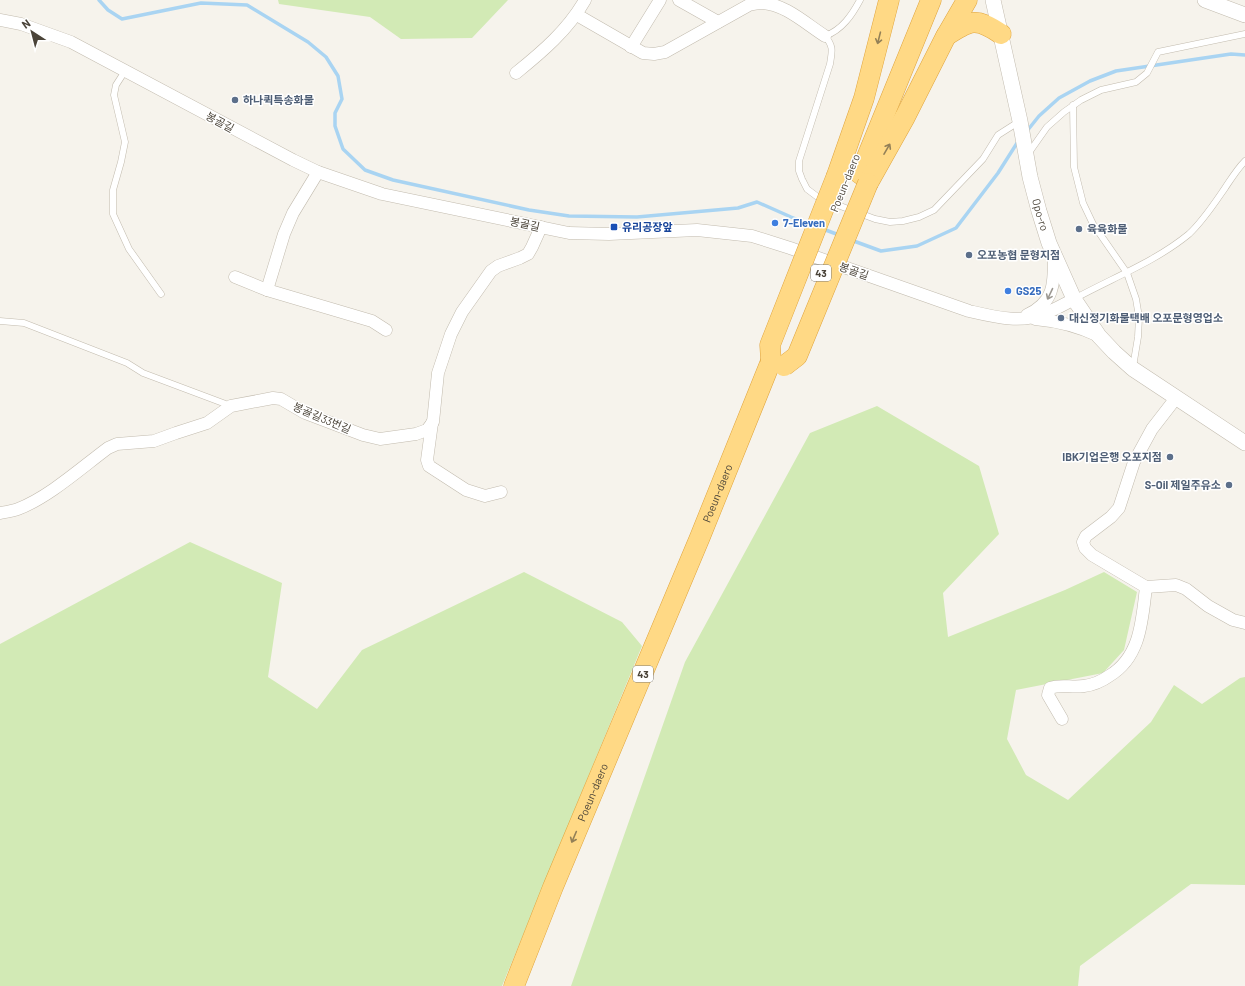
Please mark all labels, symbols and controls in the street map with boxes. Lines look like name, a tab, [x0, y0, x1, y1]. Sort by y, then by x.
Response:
north arrow	[12, 12, 52, 52]
text: N	[19, 16, 33, 31]
one-way arrow	[875, 31, 883, 44]
place label: 하나퀵특송화물	[243, 93, 314, 106]
marker: 하나퀵특송화물	[230, 95, 240, 105]
street label: 봉골길	[204, 109, 237, 134]
one-way arrow	[883, 143, 891, 155]
street label: Poeun-daero	[827, 152, 862, 214]
street label: Opo-ro	[1030, 197, 1052, 232]
street label: 봉골길	[509, 214, 541, 233]
place label: 7-Eleven	[783, 216, 825, 229]
marker: 7-Eleven	[770, 218, 780, 228]
place label: 유리공장앞	[622, 220, 673, 233]
marker: 유리공장앞	[609, 222, 619, 232]
place label: 육육화물	[1087, 222, 1127, 235]
marker: 육육화물	[1074, 224, 1084, 234]
place label: 오포농협 문형지점	[977, 248, 1060, 261]
marker: 오포농협 문형지점	[964, 250, 974, 260]
street label: 봉골길	[838, 259, 871, 282]
road number: 43	[811, 265, 831, 281]
place label: GS25	[1016, 284, 1041, 297]
marker: GS25	[1003, 286, 1013, 296]
one-way arrow	[1046, 288, 1053, 300]
place label: 대신정기화물택배 오포문형영업소	[1069, 311, 1223, 324]
marker: 대신정기화물택배 오포문형영업소	[1056, 313, 1066, 323]
street label: 봉골길33번길	[291, 399, 353, 436]
place label: IBK기업은행 오포지점	[1062, 450, 1162, 463]
marker: IBK기업은행 오포지점	[1165, 452, 1175, 462]
street label: Poeun-daero	[700, 462, 735, 524]
place label: S-Oil 제일주유소	[1145, 478, 1221, 491]
marker: S-Oil 제일주유소	[1224, 480, 1234, 490]
road number: 43	[633, 666, 653, 682]
street label: Poeun-daero	[574, 761, 610, 823]
one-way arrow	[570, 831, 577, 843]

